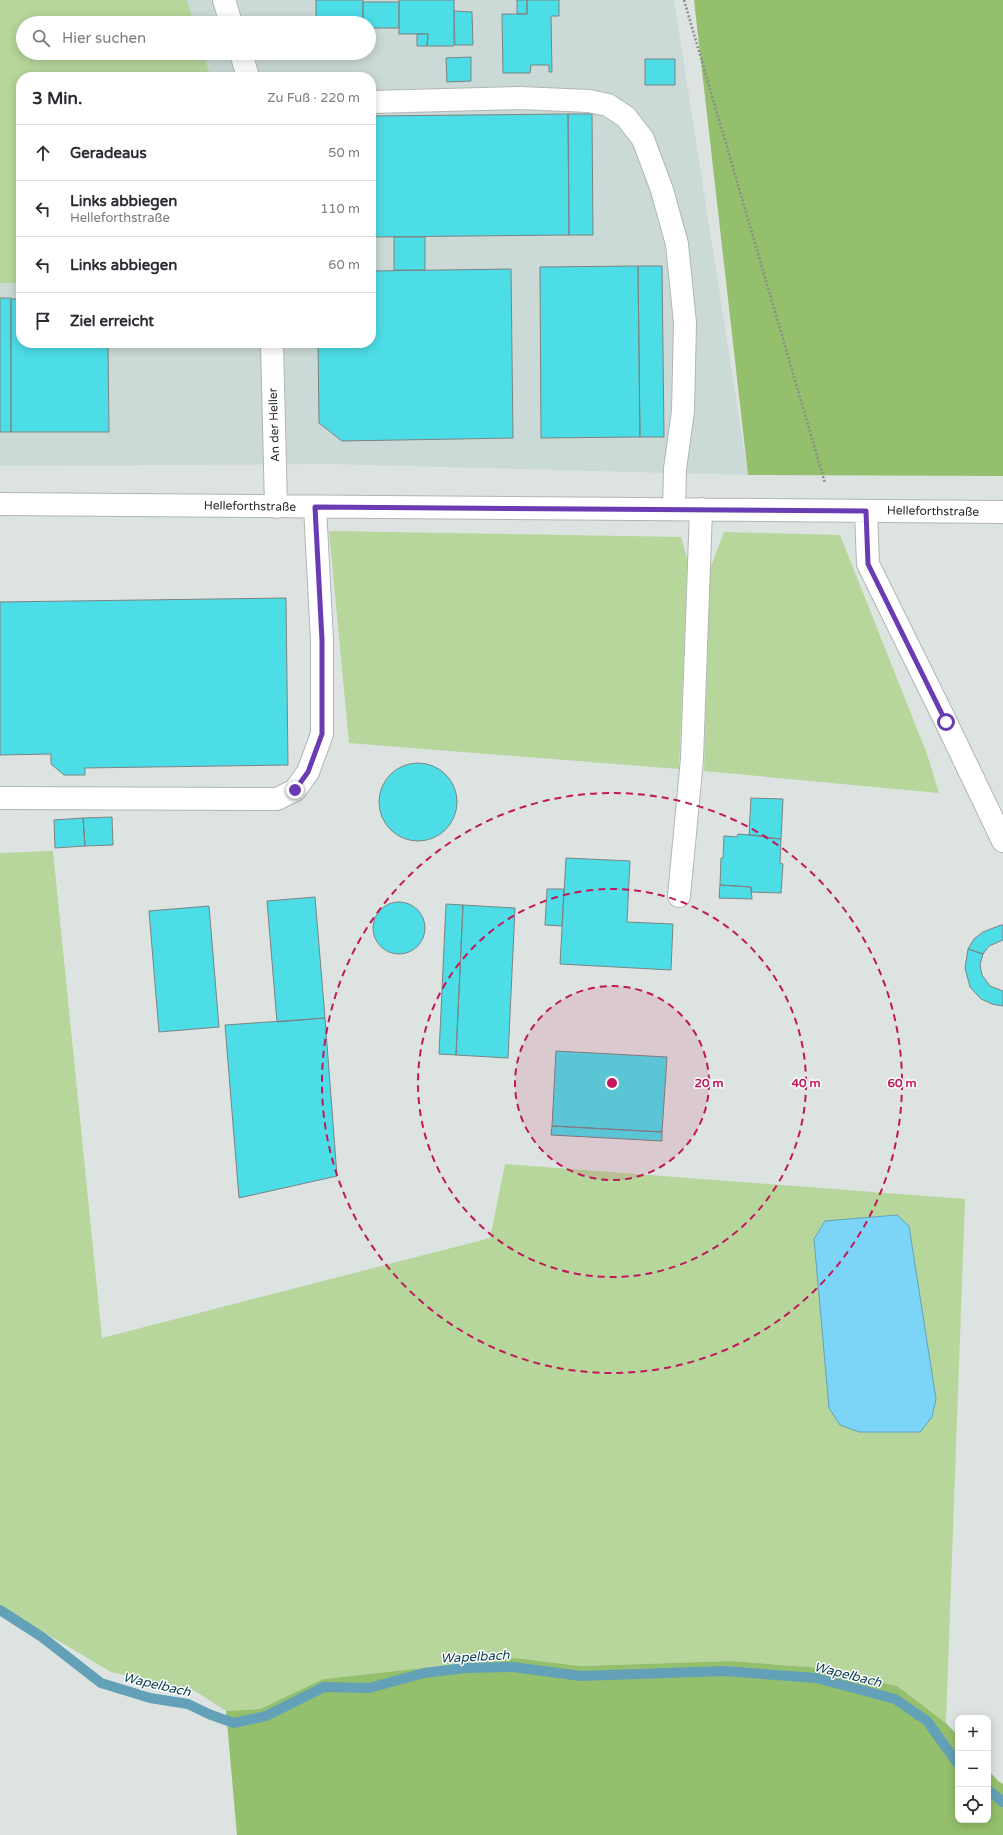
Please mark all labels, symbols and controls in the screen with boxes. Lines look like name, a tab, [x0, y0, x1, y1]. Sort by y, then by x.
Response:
search box	[16, 16, 376, 60]
icon: search	[30, 27, 52, 49]
text: Hier suchen	[62, 29, 146, 47]
text: 3 Min.	[32, 88, 82, 109]
text: Zu Fuß · 220 m	[267, 90, 360, 106]
icon: ahead	[32, 142, 54, 164]
text: Geradeaus	[70, 144, 147, 162]
text: 50 m	[328, 145, 360, 161]
text: Links abbiegen	[70, 192, 177, 210]
icon: left	[32, 198, 54, 220]
text: 110 m	[320, 201, 360, 217]
text: Helleforthstraße	[70, 210, 170, 226]
icon: left	[32, 254, 54, 276]
text: Links abbiegen	[70, 256, 177, 274]
text: 60 m	[328, 257, 360, 273]
icon: arrive	[32, 310, 54, 332]
text: Ziel erreicht	[70, 312, 154, 330]
street label: An der Heller	[266, 387, 282, 462]
street label: Helleforthstraße	[204, 498, 296, 514]
street label: Helleforthstraße	[887, 503, 979, 519]
route start	[937, 713, 955, 731]
route end	[286, 781, 304, 799]
centre of rings	[605, 1076, 619, 1090]
text: 20 m	[694, 1076, 724, 1090]
text: 40 m	[791, 1076, 821, 1090]
text: 60 m	[887, 1076, 917, 1090]
water label: Wapelbach	[440, 1647, 511, 1667]
water label: Wapelbach	[812, 1659, 884, 1691]
water label: Wapelbach	[121, 1669, 193, 1701]
map controls	[955, 1715, 991, 1823]
button: +	[955, 1715, 991, 1751]
button: −	[955, 1751, 991, 1787]
button: locate	[955, 1787, 991, 1823]

